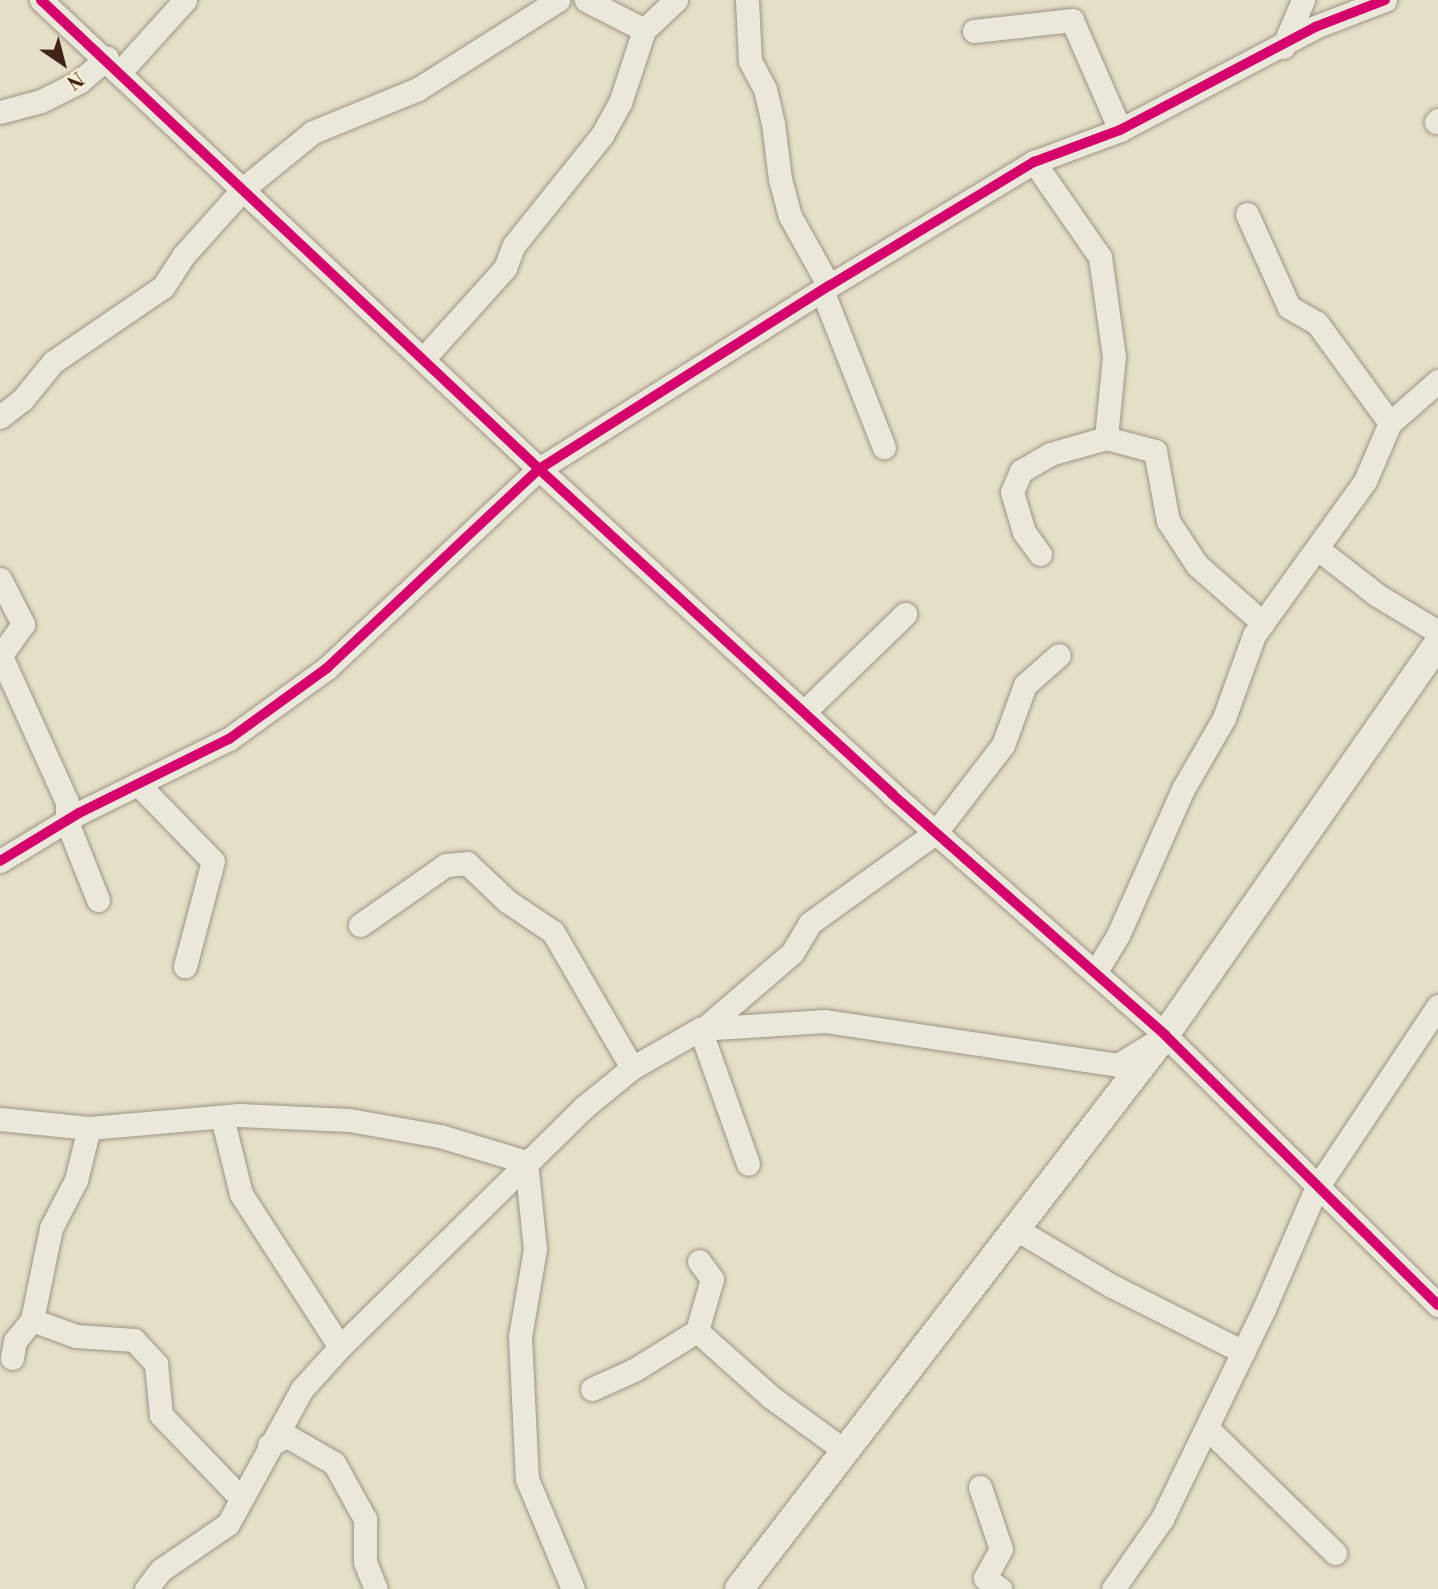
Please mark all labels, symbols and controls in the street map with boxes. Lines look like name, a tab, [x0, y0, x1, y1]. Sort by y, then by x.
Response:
north arrow	[28, 28, 98, 98]
text: N	[62, 66, 88, 94]

